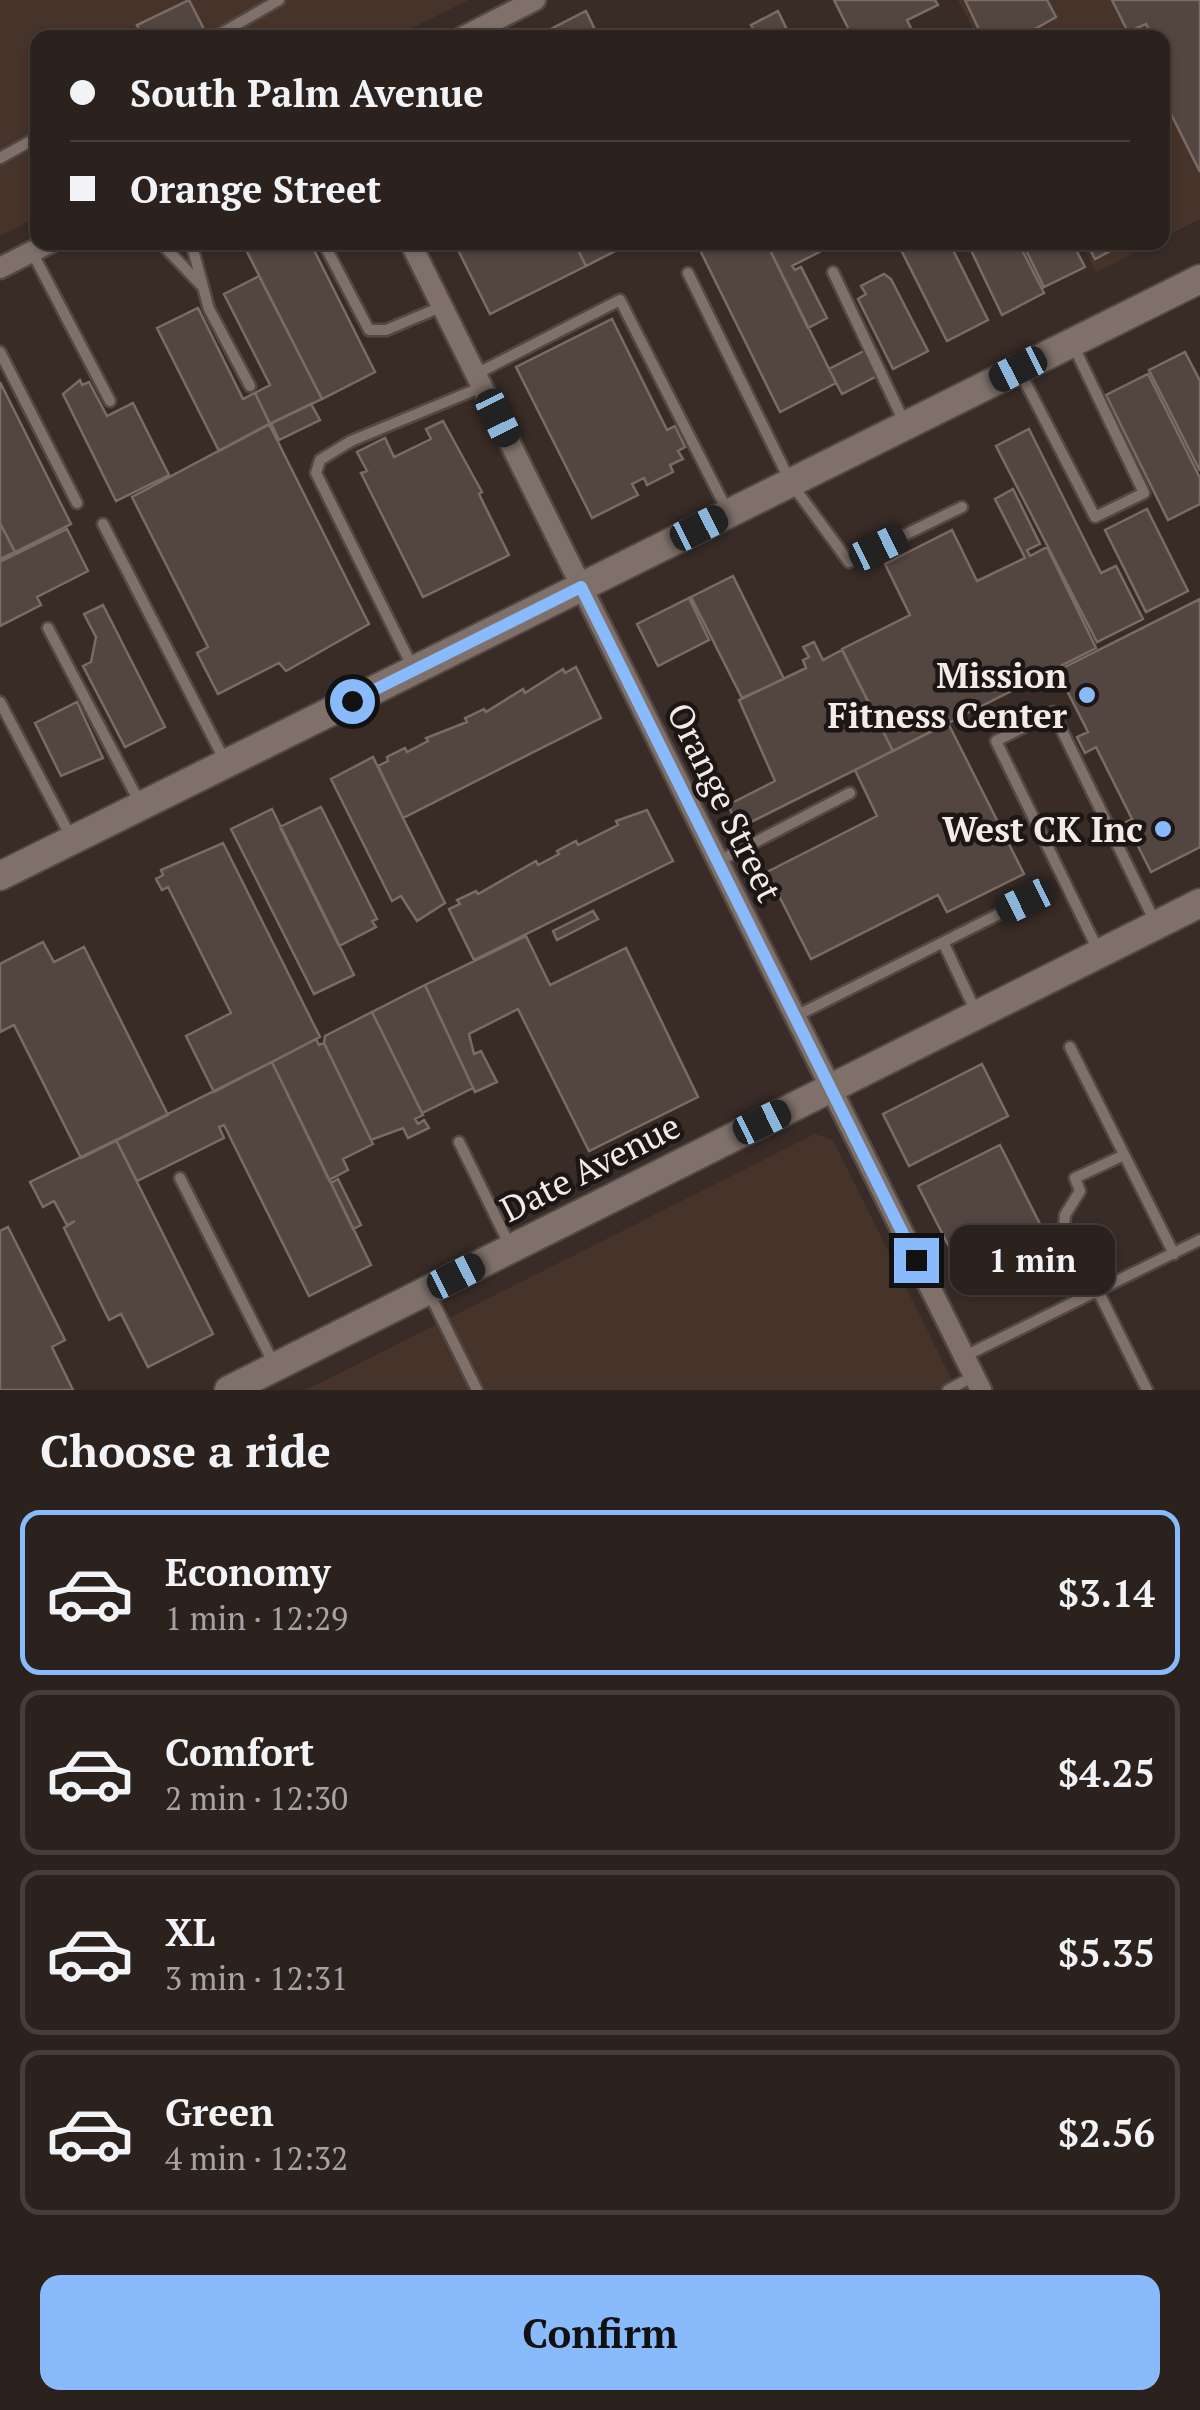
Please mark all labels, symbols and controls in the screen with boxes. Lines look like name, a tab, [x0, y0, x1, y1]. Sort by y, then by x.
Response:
text: South Palm Avenue	[130, 68, 484, 118]
text: Orange Street	[130, 164, 382, 214]
car	[984, 342, 1052, 396]
car	[471, 384, 525, 452]
car	[665, 501, 733, 555]
car	[844, 521, 912, 575]
place label: Mission Fitness Center	[828, 652, 1067, 738]
route start	[330, 679, 375, 724]
marker: Mission Fitness Center	[1076, 684, 1098, 706]
street label: Orange Street	[657, 695, 793, 909]
place label: West CK Inc	[942, 806, 1143, 852]
marker: West CK Inc	[1152, 818, 1174, 840]
car	[991, 874, 1059, 928]
car	[728, 1095, 796, 1149]
street label: Date Avenue	[492, 1102, 688, 1232]
callout: 1 min	[951, 1225, 1116, 1295]
route end	[894, 1238, 939, 1283]
text: 1 min	[989, 1239, 1076, 1281]
car	[422, 1249, 490, 1303]
text: Choose a ride	[40, 1420, 331, 1480]
text: Economy	[165, 1547, 331, 1597]
icon: car	[45, 1548, 135, 1638]
text: $3.14	[1058, 1568, 1155, 1618]
text: 1 min · 12:29	[165, 1597, 348, 1639]
text: Comfort	[165, 1727, 314, 1777]
icon: car	[45, 1728, 135, 1818]
text: $4.25	[1058, 1748, 1155, 1798]
text: 2 min · 12:30	[165, 1777, 348, 1819]
text: XL	[165, 1907, 215, 1957]
icon: car	[45, 1908, 135, 1998]
text: $5.35	[1058, 1928, 1155, 1978]
text: 3 min · 12:31	[165, 1957, 348, 1999]
text: Green	[165, 2087, 274, 2137]
icon: car	[45, 2088, 135, 2178]
text: $2.56	[1058, 2108, 1155, 2158]
text: 4 min · 12:32	[165, 2137, 348, 2179]
button: Confirm	[40, 2275, 1160, 2390]

